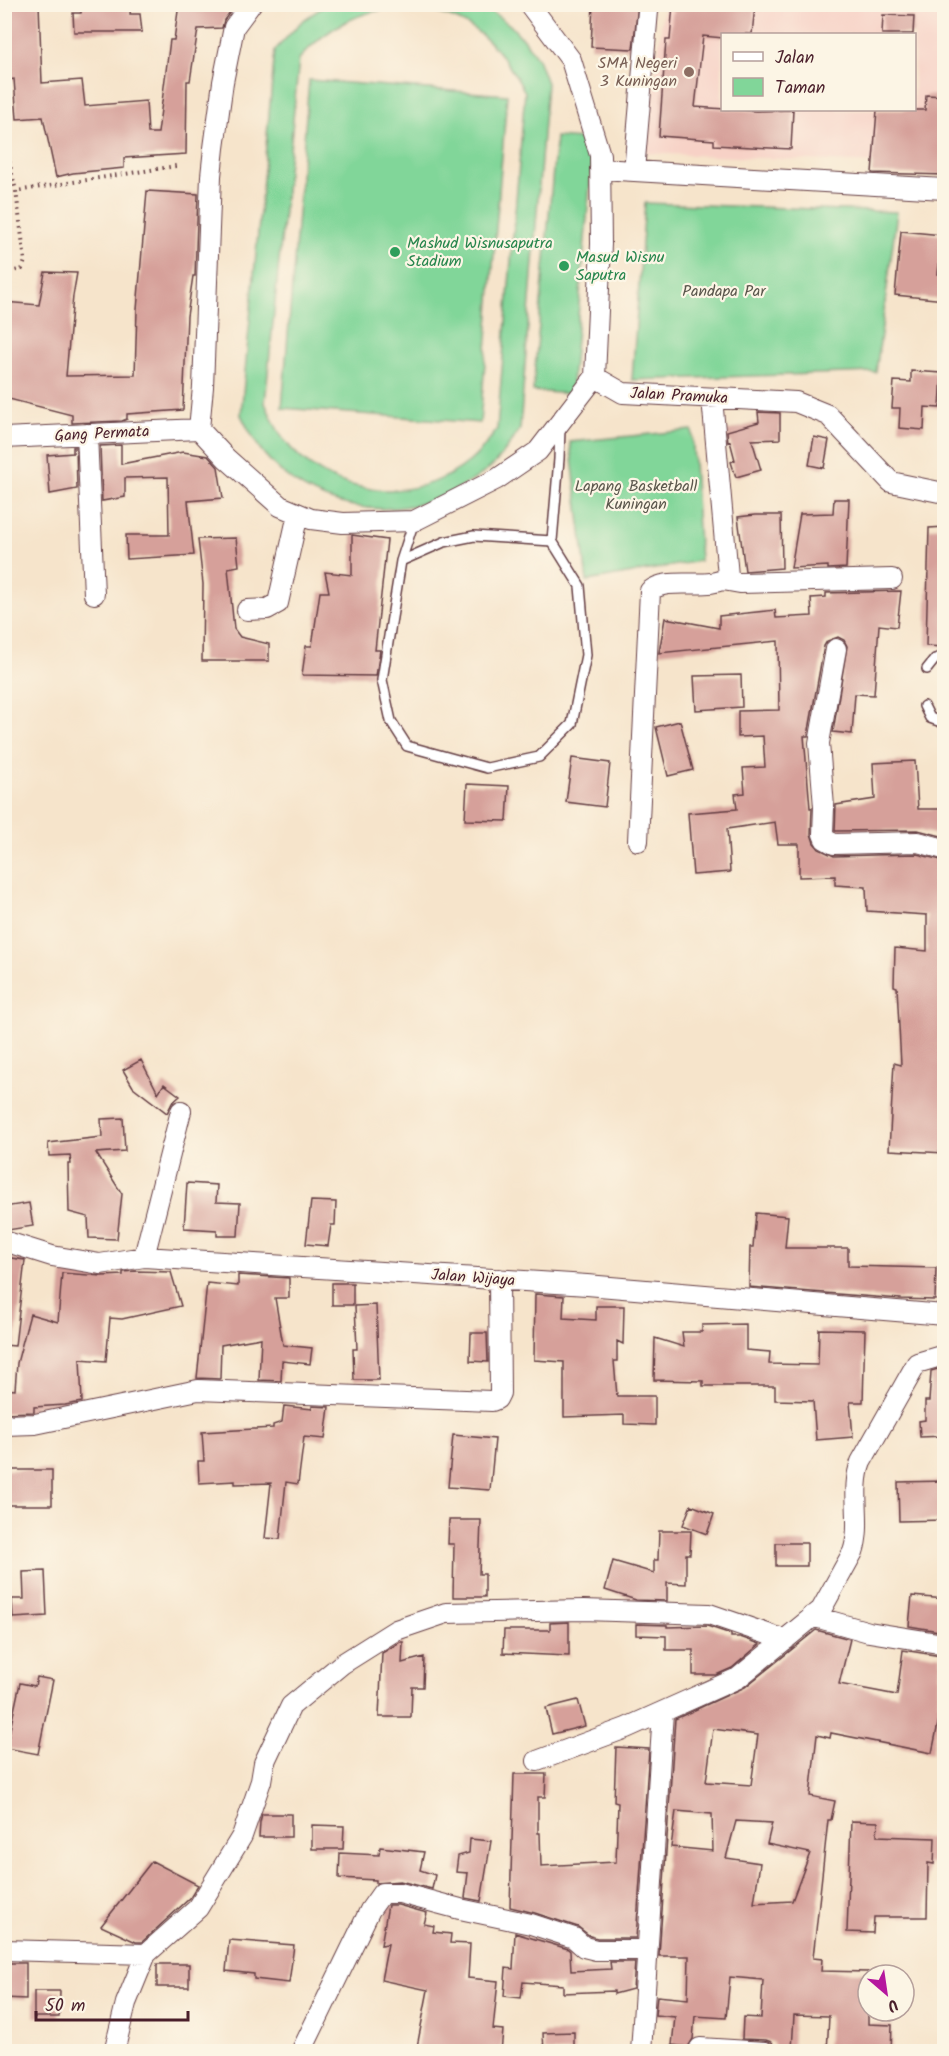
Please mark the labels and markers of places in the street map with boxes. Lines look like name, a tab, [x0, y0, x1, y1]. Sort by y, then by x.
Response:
place label: SMA Negeri 3 Kuningan	[598, 51, 678, 94]
marker: SMA Negeri 3 Kuningan	[682, 65, 696, 79]
place label: Mashud Wisnusaputra Stadium	[407, 231, 553, 274]
marker: Mashud Wisnusaputra Stadium	[388, 245, 402, 259]
place label: Masud Wisnu Saputra	[576, 245, 665, 288]
marker: Masud Wisnu Saputra	[557, 259, 571, 273]

